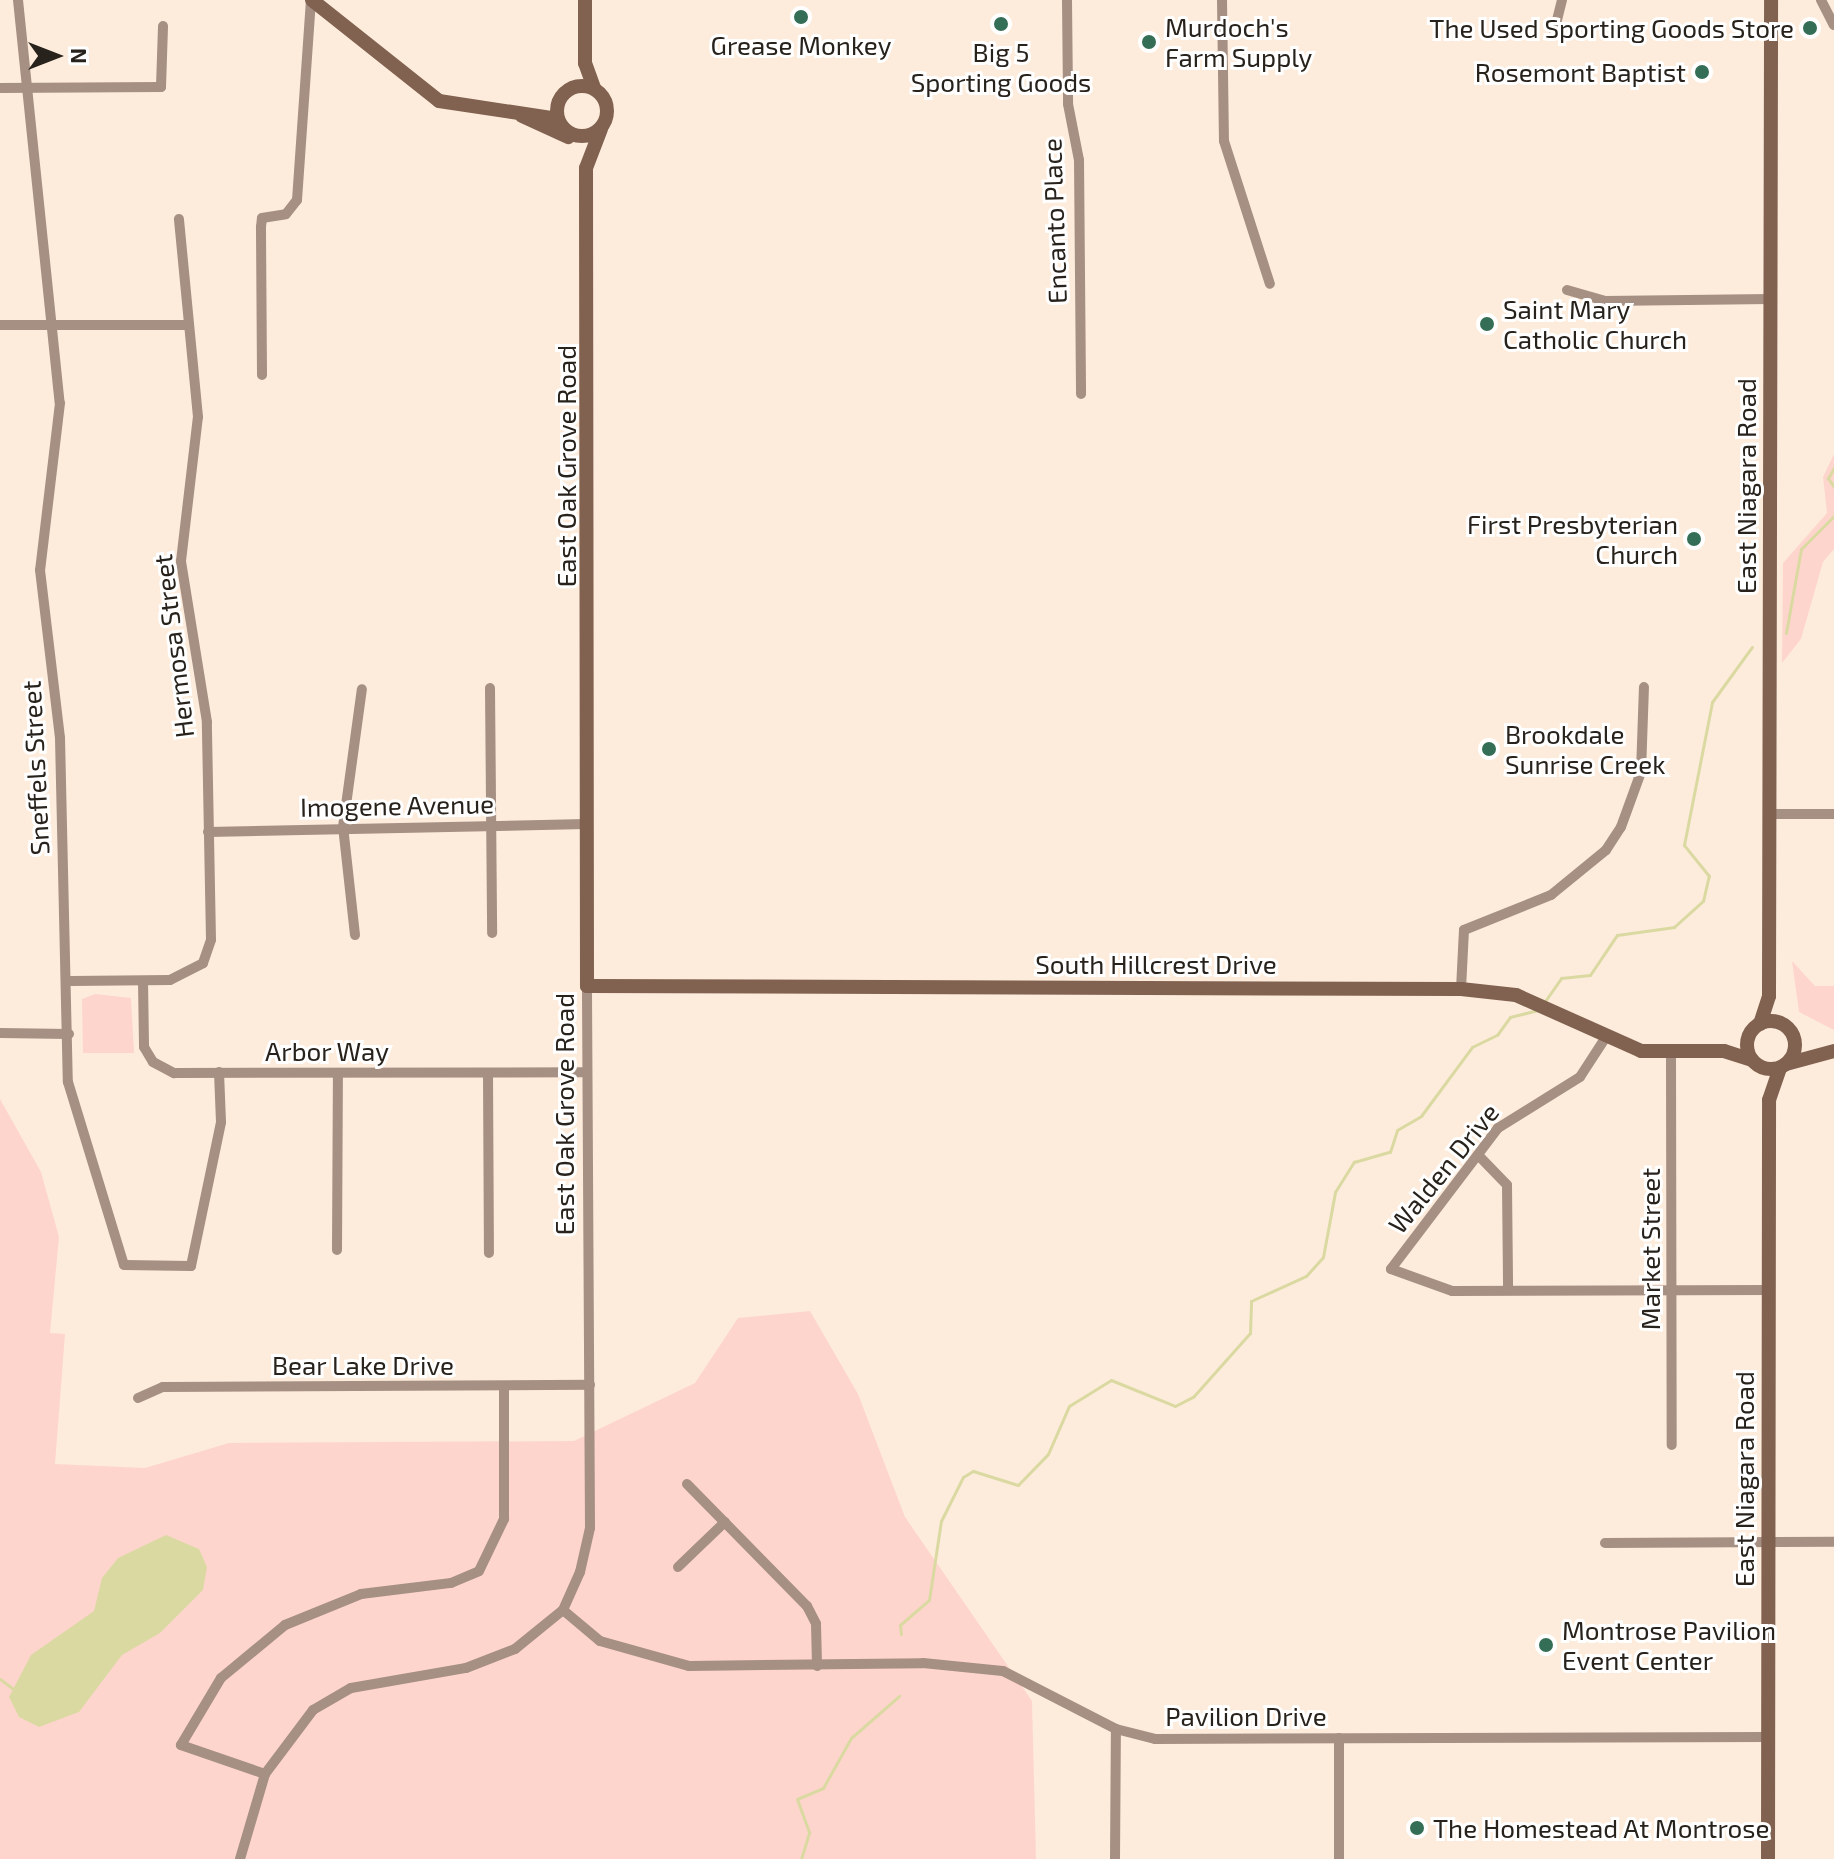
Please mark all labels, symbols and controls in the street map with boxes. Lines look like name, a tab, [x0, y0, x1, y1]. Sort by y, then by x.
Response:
marker: Grease Monkey	[792, 8, 810, 26]
place label: Murdoch's Farm Supply	[1165, 11, 1312, 72]
place label: The Used Sporting Goods Store	[1429, 12, 1794, 44]
marker: Big 5 Sporting Goods	[992, 15, 1010, 33]
north arrow	[16, 16, 96, 96]
marker: The Used Sporting Goods Store	[1801, 19, 1819, 37]
place label: Grease Monkey	[711, 29, 891, 61]
marker: Murdoch's Farm Supply	[1140, 33, 1158, 51]
place label: Big 5 Sporting Goods	[911, 36, 1091, 98]
text: N	[67, 48, 93, 64]
place label: Rosemont Baptist	[1475, 56, 1686, 88]
marker: Rosemont Baptist	[1693, 63, 1711, 81]
street label: Encanto Place	[1036, 137, 1072, 305]
place label: Saint Mary Catholic Church	[1503, 293, 1687, 354]
marker: Saint Mary Catholic Church	[1478, 315, 1496, 333]
street label: East Oak Grove Road	[550, 345, 582, 587]
street label: East Niagara Road	[1730, 378, 1762, 594]
place label: First Presbyterian Church	[1467, 508, 1678, 570]
marker: First Presbyterian Church	[1685, 530, 1703, 548]
street label: Hermosa Street	[146, 552, 200, 740]
street label: Sneffels Street	[15, 680, 55, 856]
place label: Brookdale Sunrise Creek	[1505, 718, 1665, 780]
marker: Brookdale Sunrise Creek	[1480, 740, 1498, 758]
street label: Imogene Avenue	[299, 788, 495, 822]
street label: South Hillcrest Drive	[1035, 948, 1277, 980]
street label: East Oak Grove Road	[548, 993, 580, 1235]
street label: Arbor Way	[265, 1035, 389, 1067]
street label: Walden Drive	[1381, 1097, 1505, 1239]
street label: Market Street	[1634, 1168, 1666, 1330]
street label: Bear Lake Drive	[272, 1349, 454, 1381]
street label: East Niagara Road	[1728, 1371, 1760, 1587]
place label: Montrose Pavilion Event Center	[1562, 1614, 1776, 1676]
marker: Montrose Pavilion Event Center	[1537, 1636, 1555, 1654]
street label: Pavilion Drive	[1165, 1700, 1327, 1732]
place label: The Homestead At Montrose	[1433, 1812, 1770, 1844]
marker: The Homestead At Montrose	[1408, 1819, 1426, 1837]

